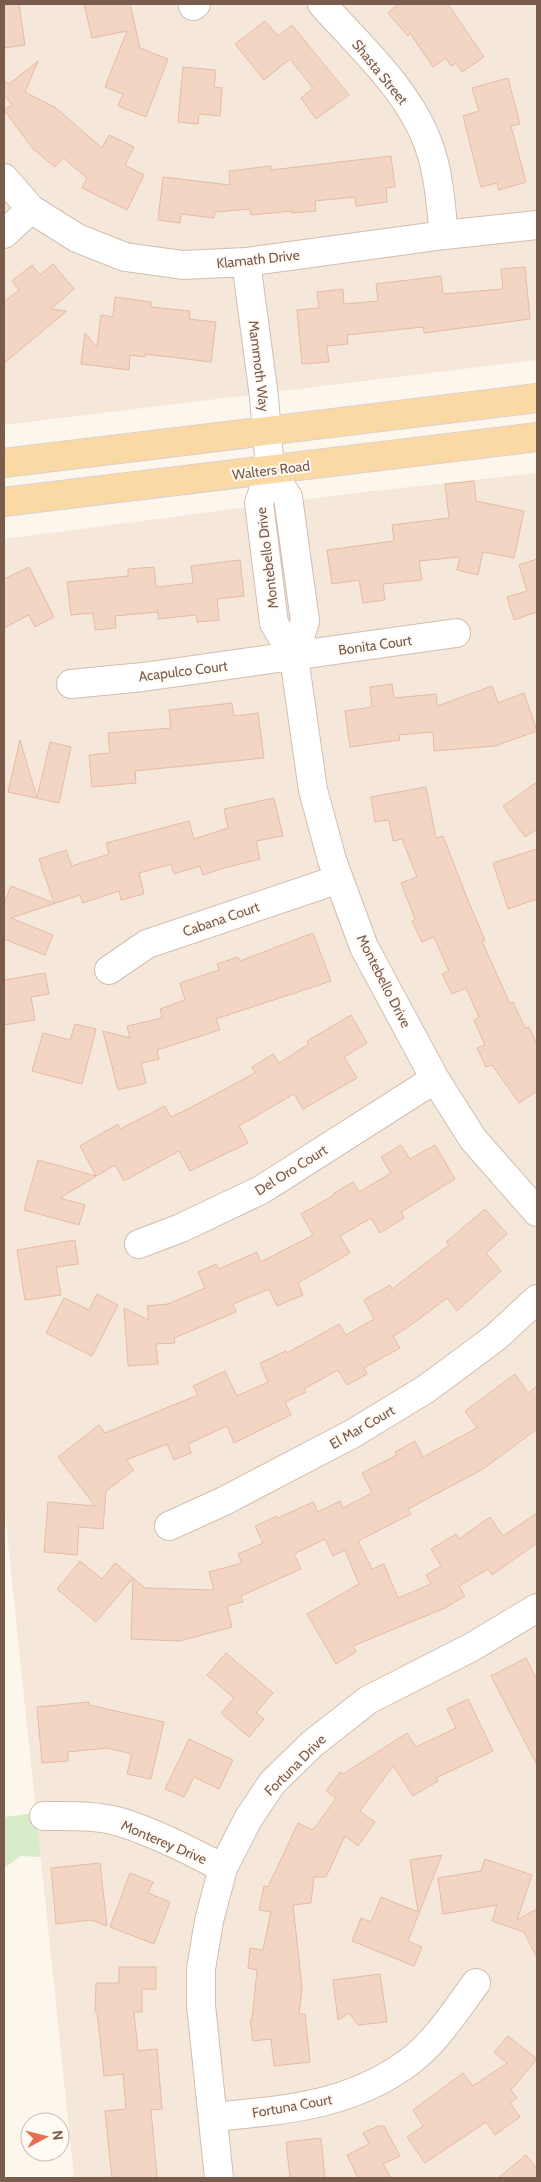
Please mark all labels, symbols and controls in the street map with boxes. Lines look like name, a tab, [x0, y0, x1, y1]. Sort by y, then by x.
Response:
street label: Shasta Street	[348, 36, 412, 108]
street label: Klamath Drive	[215, 246, 301, 272]
street label: Mammoth Way	[244, 319, 274, 413]
street label: Walters Road	[231, 456, 311, 484]
street label: Montebello Drive	[252, 506, 282, 610]
street label: Bonita Court	[337, 631, 413, 659]
street label: Acapulco Court	[137, 657, 229, 685]
street label: Cabana Court	[180, 897, 262, 941]
street label: Montebello Drive	[353, 931, 415, 1031]
street label: Del Oro Court	[251, 1140, 331, 1199]
street label: El Mar Court	[326, 1401, 398, 1453]
street label: Fortuna Drive	[260, 1730, 330, 1800]
street label: Monterey Drive	[118, 1816, 210, 1868]
street label: Fortuna Court	[250, 2090, 334, 2122]
north arrow	[20, 2112, 70, 2162]
text: N	[48, 2129, 67, 2141]

